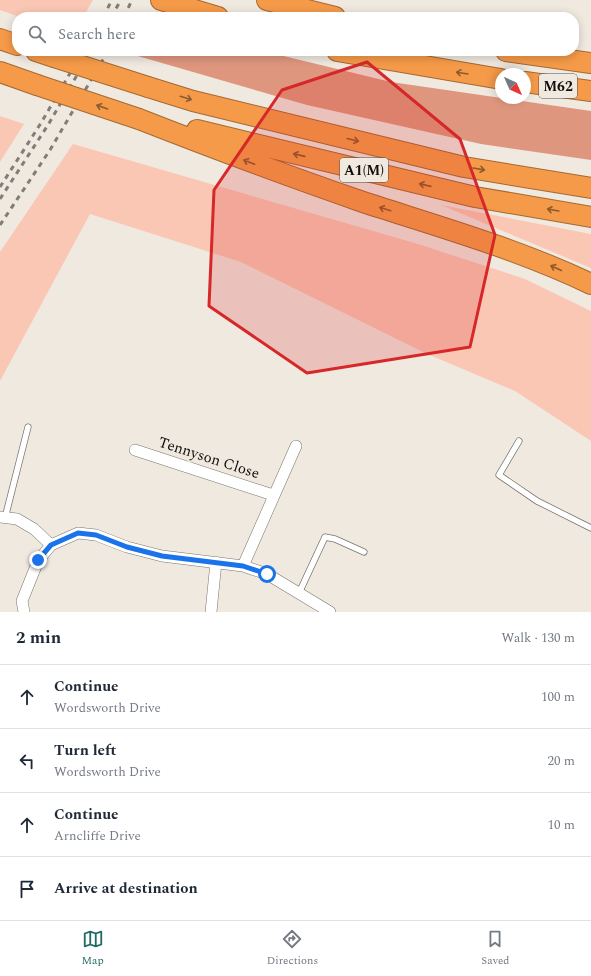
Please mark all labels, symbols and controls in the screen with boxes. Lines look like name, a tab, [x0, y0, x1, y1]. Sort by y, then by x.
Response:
search box	[12, 12, 579, 56]
icon: search	[26, 23, 48, 45]
text: Search here	[58, 23, 136, 46]
north arrow	[495, 68, 531, 104]
one-way arrow	[456, 69, 469, 77]
road number: M62	[539, 74, 577, 98]
one-way arrow	[179, 95, 192, 102]
one-way arrow	[95, 103, 108, 110]
one-way arrow	[346, 136, 359, 144]
one-way arrow	[293, 150, 306, 158]
one-way arrow	[243, 157, 255, 165]
road number: A1(M)	[340, 158, 388, 182]
one-way arrow	[472, 166, 485, 174]
one-way arrow	[419, 180, 432, 188]
one-way arrow	[379, 204, 391, 212]
one-way arrow	[546, 206, 559, 214]
one-way arrow	[550, 264, 562, 271]
street label: Tennyson Close	[155, 431, 263, 485]
route end	[29, 551, 47, 569]
route start	[258, 565, 276, 583]
text: 2 min	[16, 625, 61, 651]
text: Walk · 130 m	[501, 628, 575, 648]
text: Continue	[54, 675, 119, 698]
icon: ahead	[16, 686, 38, 708]
text: 100 m	[541, 687, 575, 707]
text: Wordsworth Drive	[54, 698, 161, 718]
text: Turn left	[54, 739, 116, 762]
icon: left	[16, 750, 38, 772]
text: 20 m	[548, 751, 575, 771]
text: Wordsworth Drive	[54, 762, 161, 782]
text: Continue	[54, 803, 119, 826]
icon: ahead	[16, 814, 38, 836]
text: 10 m	[548, 815, 575, 835]
text: Arncliffe Drive	[54, 826, 141, 846]
text: Arrive at destination	[54, 877, 198, 900]
icon: arrive	[16, 878, 38, 900]
tab: Map	[82, 928, 104, 969]
tab: Directions	[267, 928, 318, 969]
tab: Saved	[481, 928, 509, 969]

